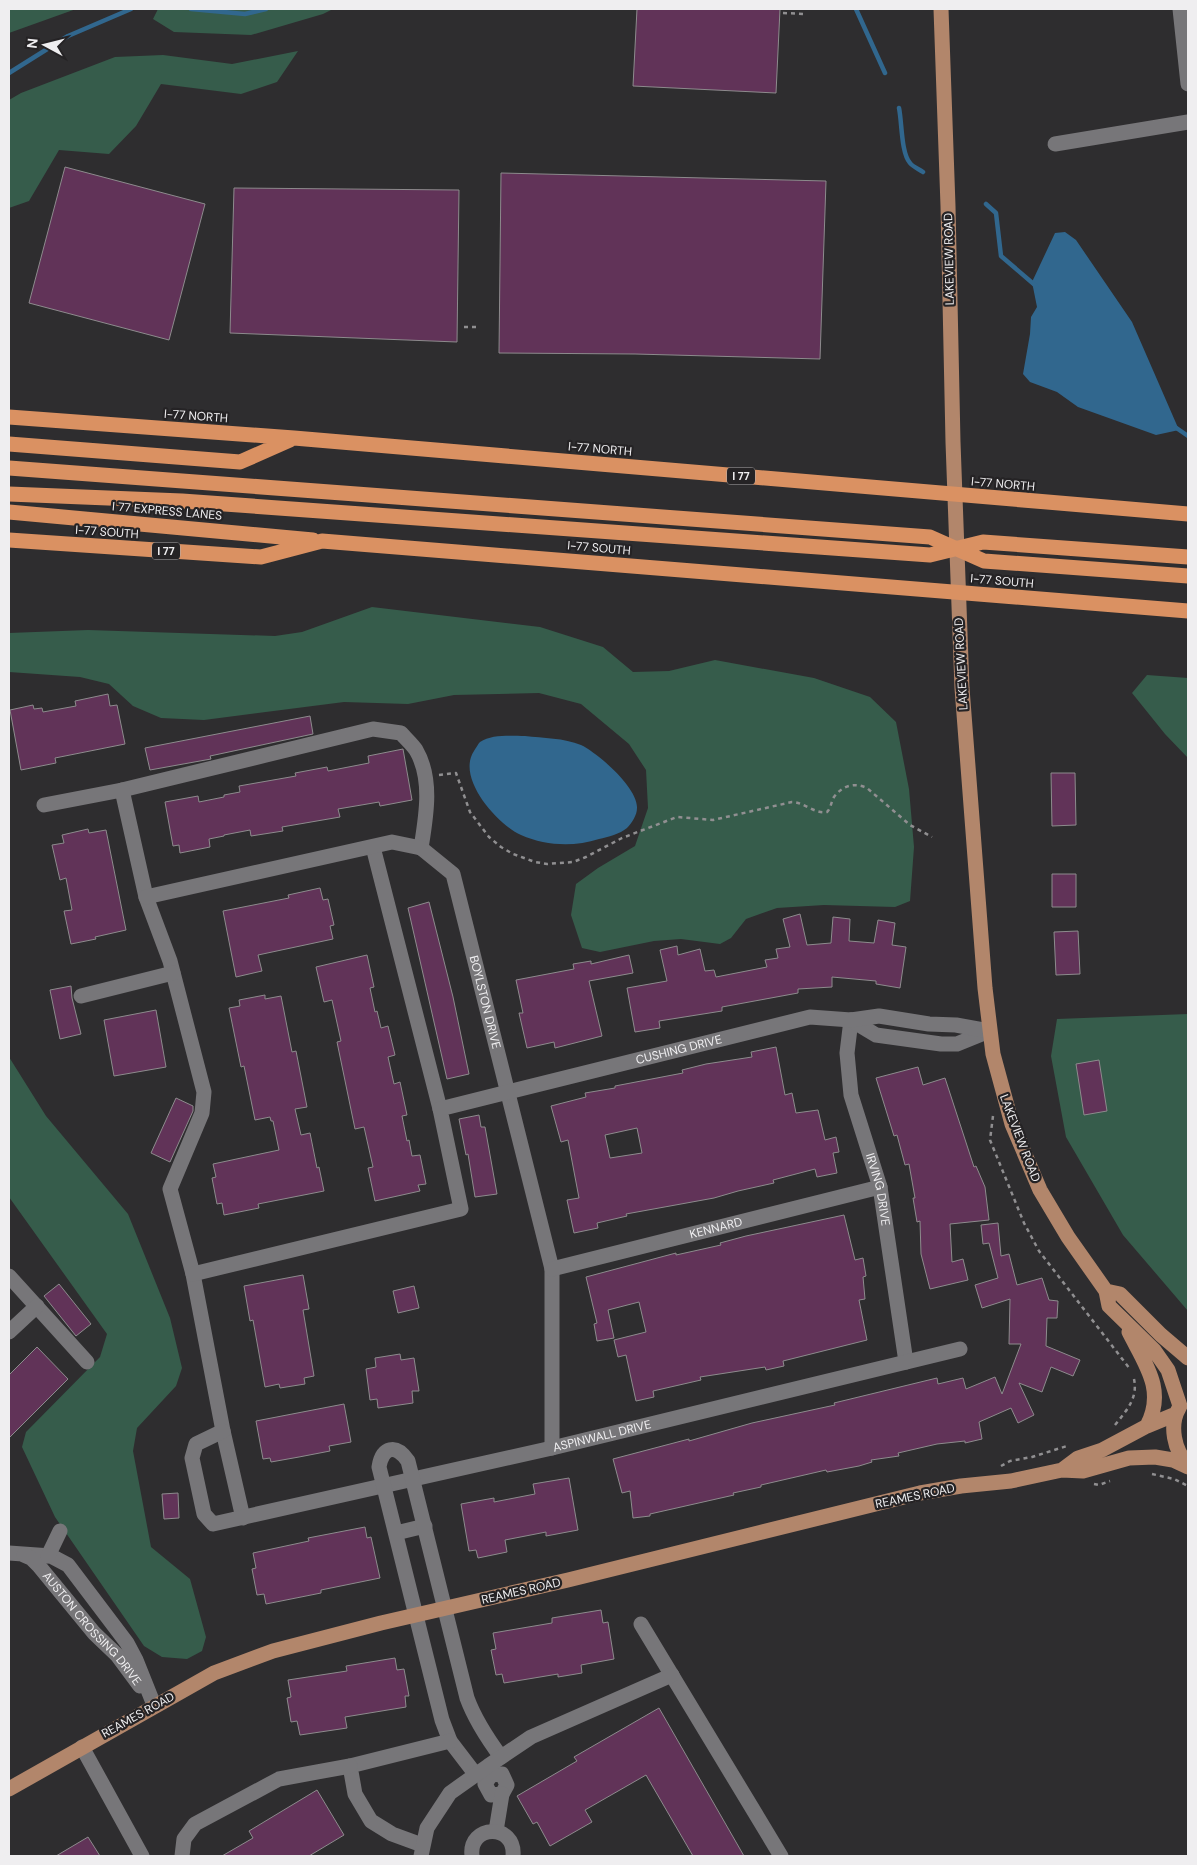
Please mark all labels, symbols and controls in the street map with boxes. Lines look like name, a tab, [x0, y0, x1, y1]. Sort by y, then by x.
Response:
north arrow	[20, 20, 70, 70]
text: N	[23, 37, 42, 50]
street label: LAKEVIEW ROAD	[940, 213, 958, 305]
street label: I-77 NORTH	[163, 406, 229, 426]
street label: I-77 NORTH	[567, 438, 633, 460]
road number: I 77	[727, 468, 755, 484]
street label: I-77 NORTH	[970, 473, 1036, 495]
street label: I 77 EXPRESS LANES	[111, 498, 223, 524]
street label: I-77 SOUTH	[75, 522, 139, 542]
street label: I-77 SOUTH	[567, 537, 631, 559]
road number: I 77	[152, 542, 180, 560]
street label: I-77 SOUTH	[970, 570, 1034, 592]
street label: LAKEVIEW ROAD	[951, 617, 971, 711]
street label: BOYLSTON DRIVE	[466, 954, 505, 1051]
street label: CUSHING DRIVE	[634, 1031, 724, 1068]
street label: LAKEVIEW ROAD	[996, 1092, 1044, 1184]
street label: IRVING DRIVE	[862, 1151, 894, 1227]
street label: KENNARD	[688, 1214, 744, 1242]
street label: ASPINWALL DRIVE	[551, 1416, 653, 1456]
street label: REAMES ROAD	[874, 1480, 956, 1512]
street label: AUSTON CROSSING DRIVE	[39, 1568, 145, 1689]
street label: REAMES ROAD	[480, 1574, 562, 1608]
street label: REAMES ROAD	[99, 1688, 177, 1742]

